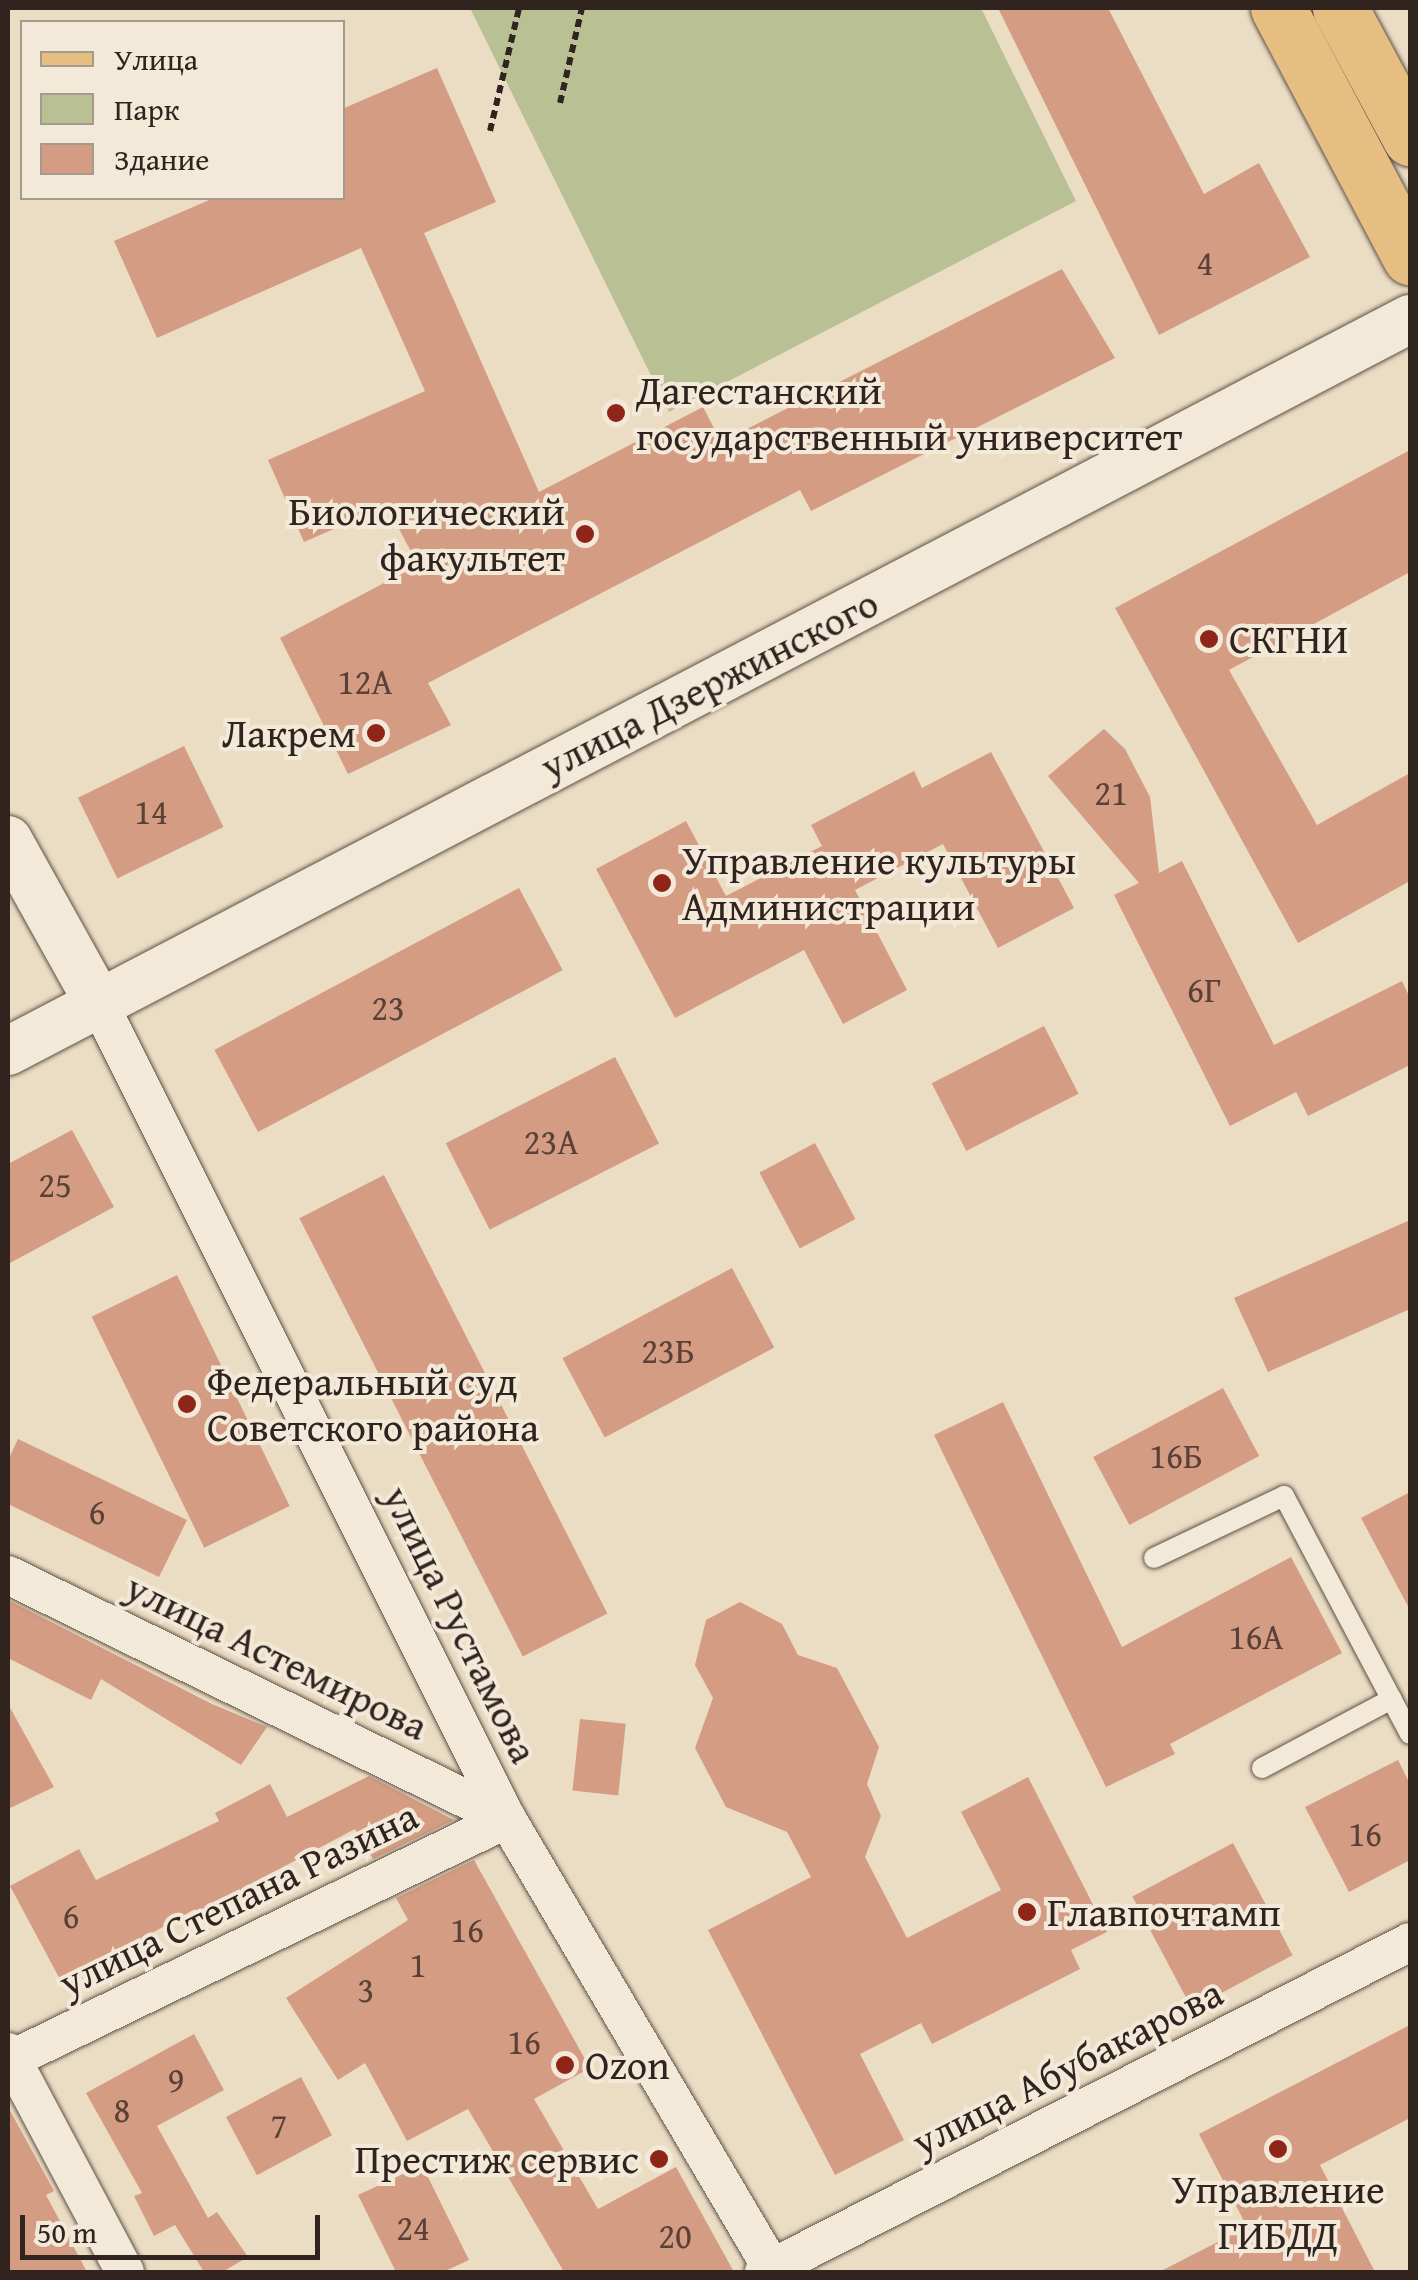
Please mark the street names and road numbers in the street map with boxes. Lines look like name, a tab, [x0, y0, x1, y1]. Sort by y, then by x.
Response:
street label: улица Дзержинского	[532, 578, 886, 790]
street label: улица Рустамова	[373, 1478, 549, 1770]
street label: улица Астемирова	[118, 1562, 436, 1750]
street label: улица Степана Разина	[51, 1791, 425, 2007]
street label: улица Абубакарова	[904, 1968, 1230, 2166]

